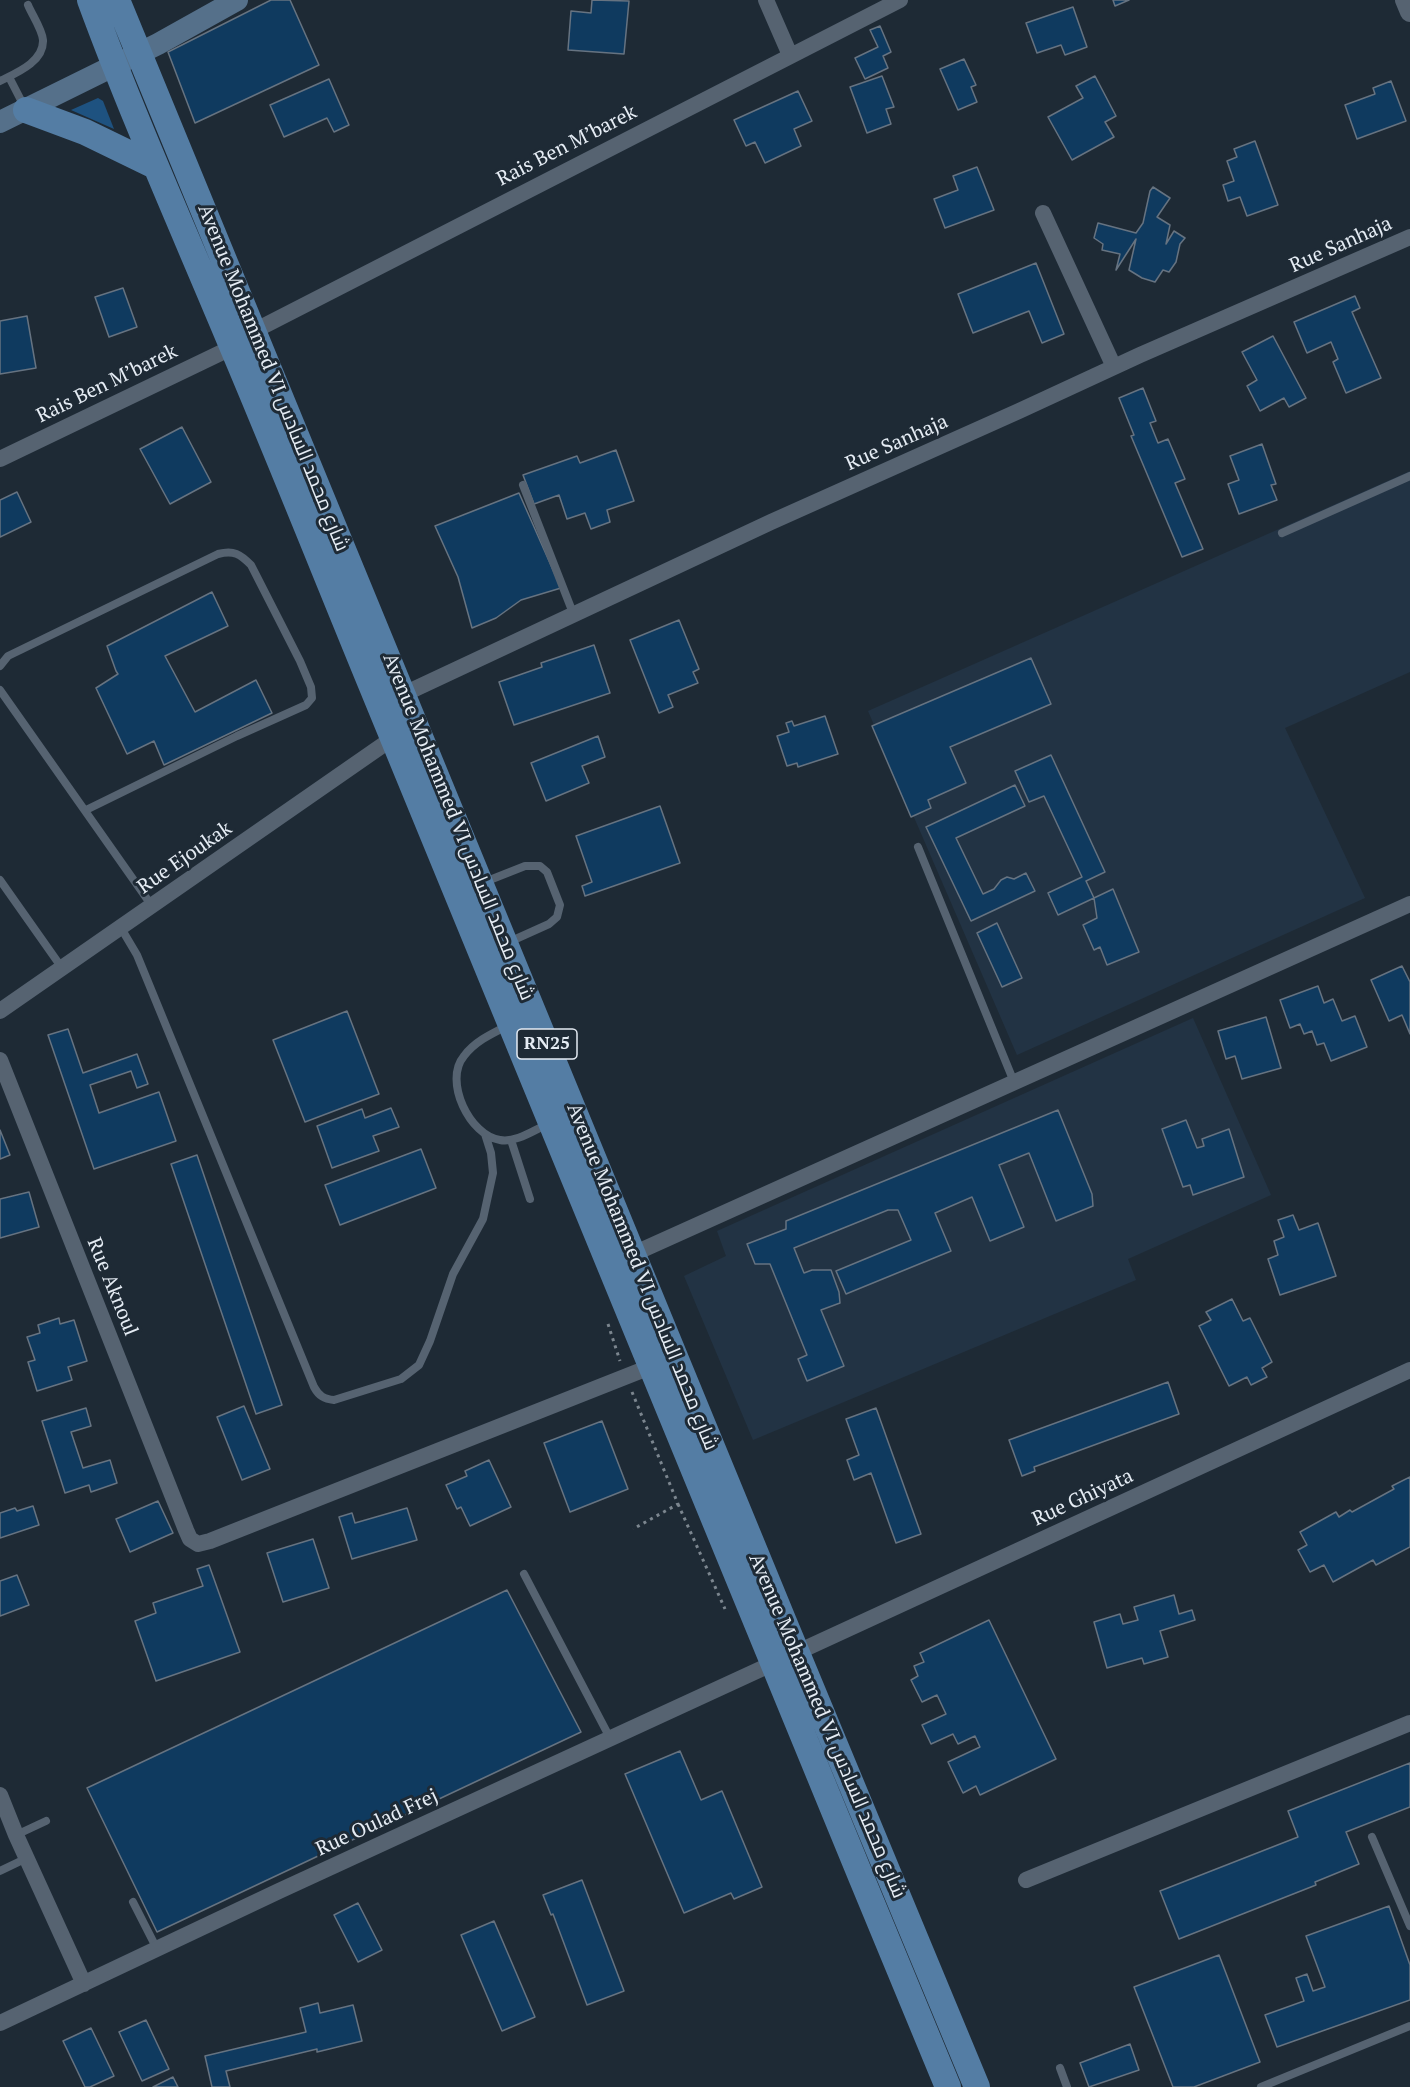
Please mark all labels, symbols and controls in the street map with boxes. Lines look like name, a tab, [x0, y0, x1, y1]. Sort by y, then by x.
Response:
street label: Rais Ben M’barek	[493, 100, 641, 192]
street label: Avenue Mohammed VI شارع محمد السادس	[192, 201, 354, 555]
street label: Rue Sanhaja	[1286, 212, 1396, 278]
street label: Rais Ben M’barek	[33, 340, 181, 428]
street label: Rue Sanhaja	[842, 410, 952, 476]
street label: Avenue Mohammed VI شارع محمد السادس	[377, 650, 539, 1004]
street label: Rue Ejoukak	[133, 817, 237, 899]
road number: RN25	[517, 1029, 577, 1059]
street label: Avenue Mohammed VI شارع محمد السادس	[561, 1100, 723, 1454]
street label: Rue Aknoul	[81, 1234, 143, 1340]
street label: Rue Ghiyata	[1029, 1464, 1137, 1532]
street label: Avenue Mohammed VI شارع محمد السادس	[743, 1550, 911, 1902]
street label: Rue Oulad Frej	[312, 1784, 442, 1862]

